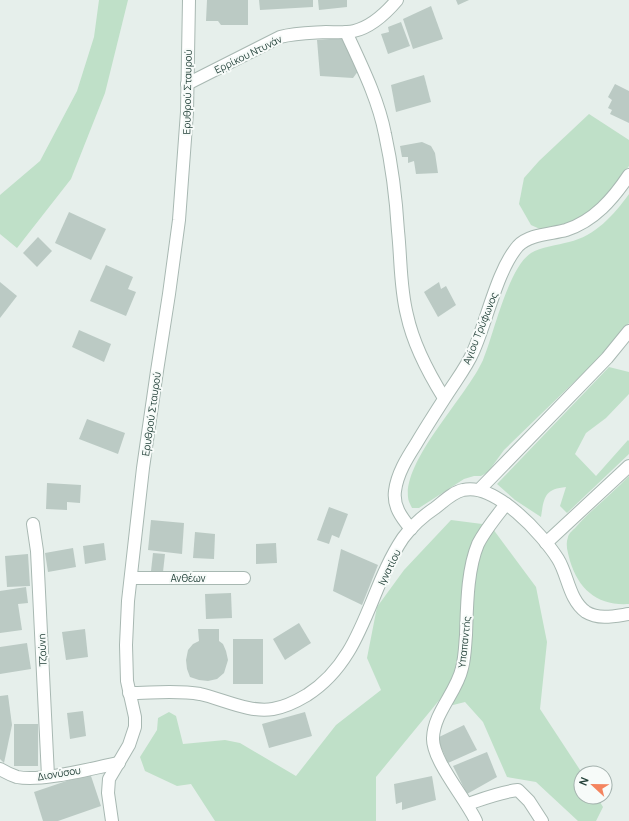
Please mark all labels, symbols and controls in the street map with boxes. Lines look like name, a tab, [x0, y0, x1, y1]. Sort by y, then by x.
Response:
street label: Ερρίκου Ντυνάν	[212, 32, 284, 76]
street label: Ερυθρού Σταυρού	[179, 49, 195, 135]
street label: Αγίου Τρύφωνος	[459, 289, 501, 366]
street label: Ερυθρού Σταυρού	[138, 371, 164, 457]
street label: Ιγνατίου	[374, 546, 404, 587]
street label: Ανθέων	[170, 571, 206, 585]
street label: Υπαπαντής	[454, 615, 474, 669]
street label: Τζούνη	[34, 633, 50, 667]
street label: Διονύσου	[36, 763, 82, 783]
north arrow	[573, 765, 613, 805]
text: N	[575, 775, 592, 788]

